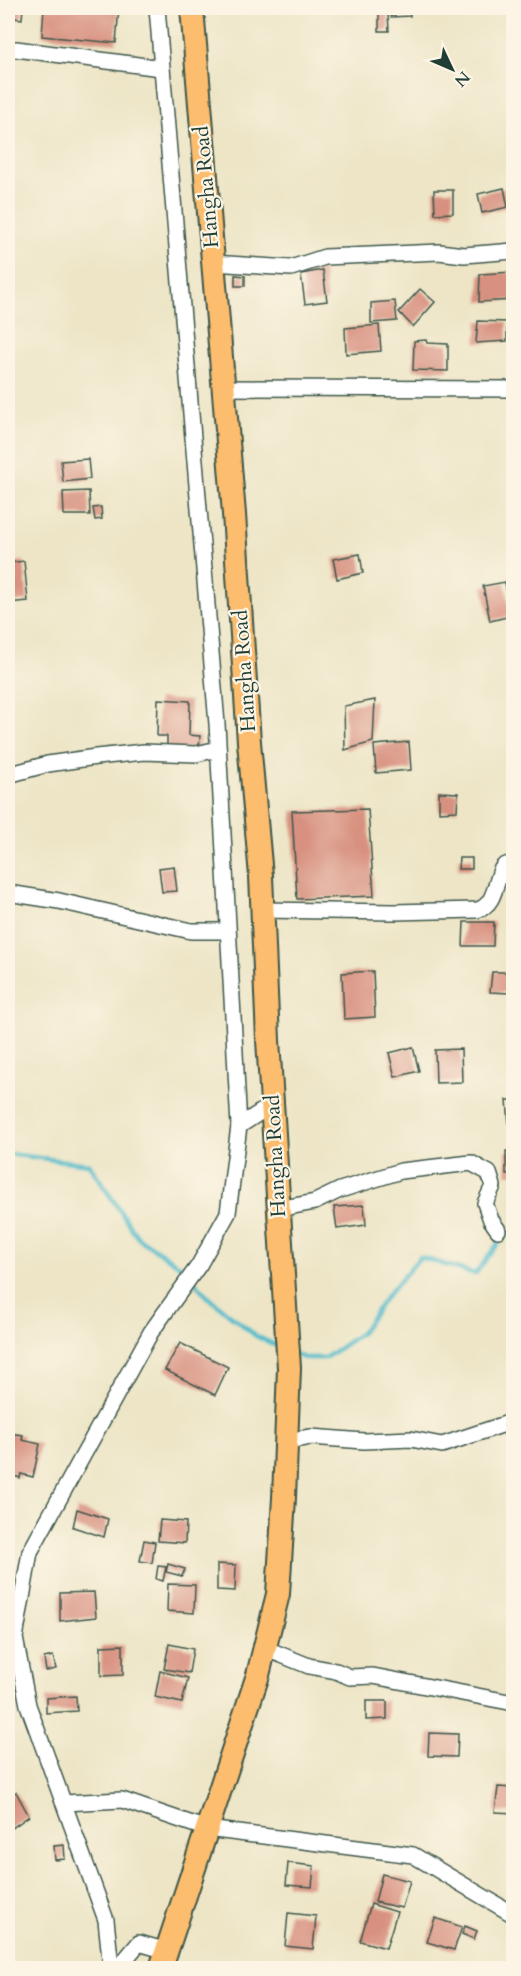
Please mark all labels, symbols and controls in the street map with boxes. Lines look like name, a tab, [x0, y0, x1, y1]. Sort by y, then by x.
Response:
north arrow	[422, 39, 482, 99]
text: N	[449, 66, 475, 91]
street label: Hangha Road	[187, 125, 226, 249]
street label: Hangha Road	[226, 609, 263, 733]
street label: Hangha Road	[258, 1094, 293, 1218]

